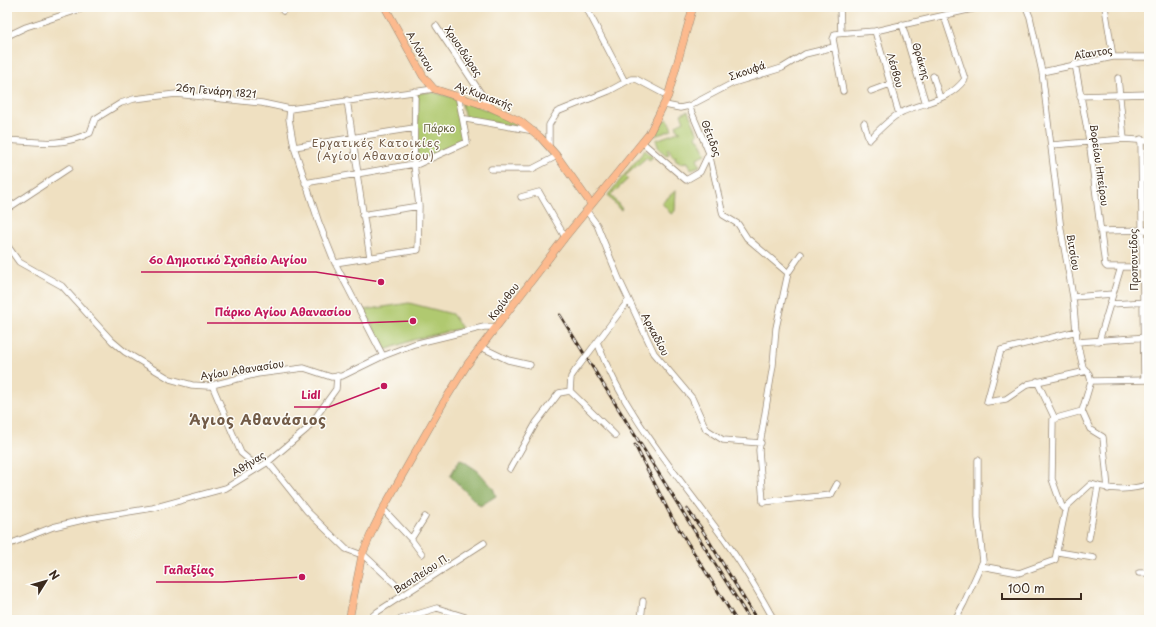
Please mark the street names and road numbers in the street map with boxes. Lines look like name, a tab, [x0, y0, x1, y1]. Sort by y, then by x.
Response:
street label: Χρυσιδώρας	[441, 23, 487, 80]
street label: Α.Λόντου	[403, 28, 439, 74]
street label: Θράκης	[909, 40, 935, 82]
street label: Αΐαντος	[1073, 42, 1113, 62]
street label: Λέσβου	[884, 51, 908, 89]
street label: Σκουφά	[727, 57, 768, 83]
street label: Αγ.Κυριακής	[453, 78, 515, 112]
street label: 26η Γενάρη 1821	[175, 79, 257, 102]
street label: Θέτιδος	[698, 117, 726, 159]
street label: Βορείου Ηπείρου	[1086, 123, 1113, 207]
street label: Προποντίδος	[1125, 229, 1141, 291]
street label: Βιτσίου	[1063, 233, 1085, 272]
street label: Κορίνθου	[484, 279, 522, 323]
street label: Αρκαδίου	[638, 310, 674, 358]
street label: Αγίου Αθανασίου	[199, 355, 285, 383]
street label: Αθήνας	[228, 447, 268, 479]
street label: Βασιλείου Π.	[390, 549, 452, 597]

